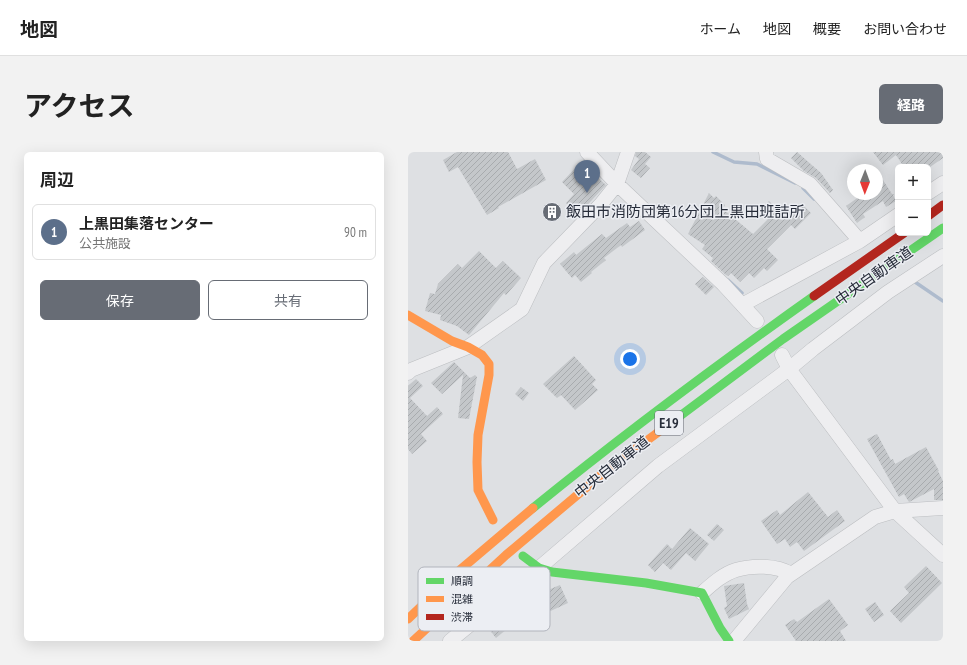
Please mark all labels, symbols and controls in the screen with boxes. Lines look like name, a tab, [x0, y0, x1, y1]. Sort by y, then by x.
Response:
text: 地図	[20, 17, 58, 41]
text: ホーム	[699, 20, 741, 38]
text: 地図	[763, 20, 791, 38]
text: 概要	[813, 20, 841, 38]
text: お問い合わせ	[863, 20, 947, 38]
button: 経路	[879, 84, 943, 124]
text: アクセス	[24, 87, 135, 124]
pin: 1	[574, 160, 600, 193]
north arrow	[847, 164, 883, 200]
map controls	[895, 164, 931, 236]
button: +	[895, 164, 931, 200]
text: 周辺	[40, 169, 74, 191]
button: −	[895, 200, 931, 236]
building icon: 飯田市消防団第16分団上黒田班詰所	[541, 201, 563, 223]
place label: 飯田市消防団第16分団上黒田班詰所	[566, 202, 805, 221]
text: 上黒田集落センター	[79, 214, 214, 233]
text: 1	[51, 224, 57, 241]
text: 90 m	[344, 224, 367, 241]
text: 公共施設	[79, 235, 131, 252]
street label: 中央自動車道	[831, 242, 916, 309]
button: 保存	[40, 280, 200, 320]
button: 共有	[208, 280, 368, 320]
your location	[620, 349, 640, 369]
road number: E19	[655, 411, 683, 435]
street label: 中央自動車道	[570, 431, 653, 502]
legend	[418, 567, 550, 631]
text: 順調	[451, 574, 473, 588]
text: 混雑	[451, 592, 473, 606]
text: 渋滞	[451, 610, 473, 624]

